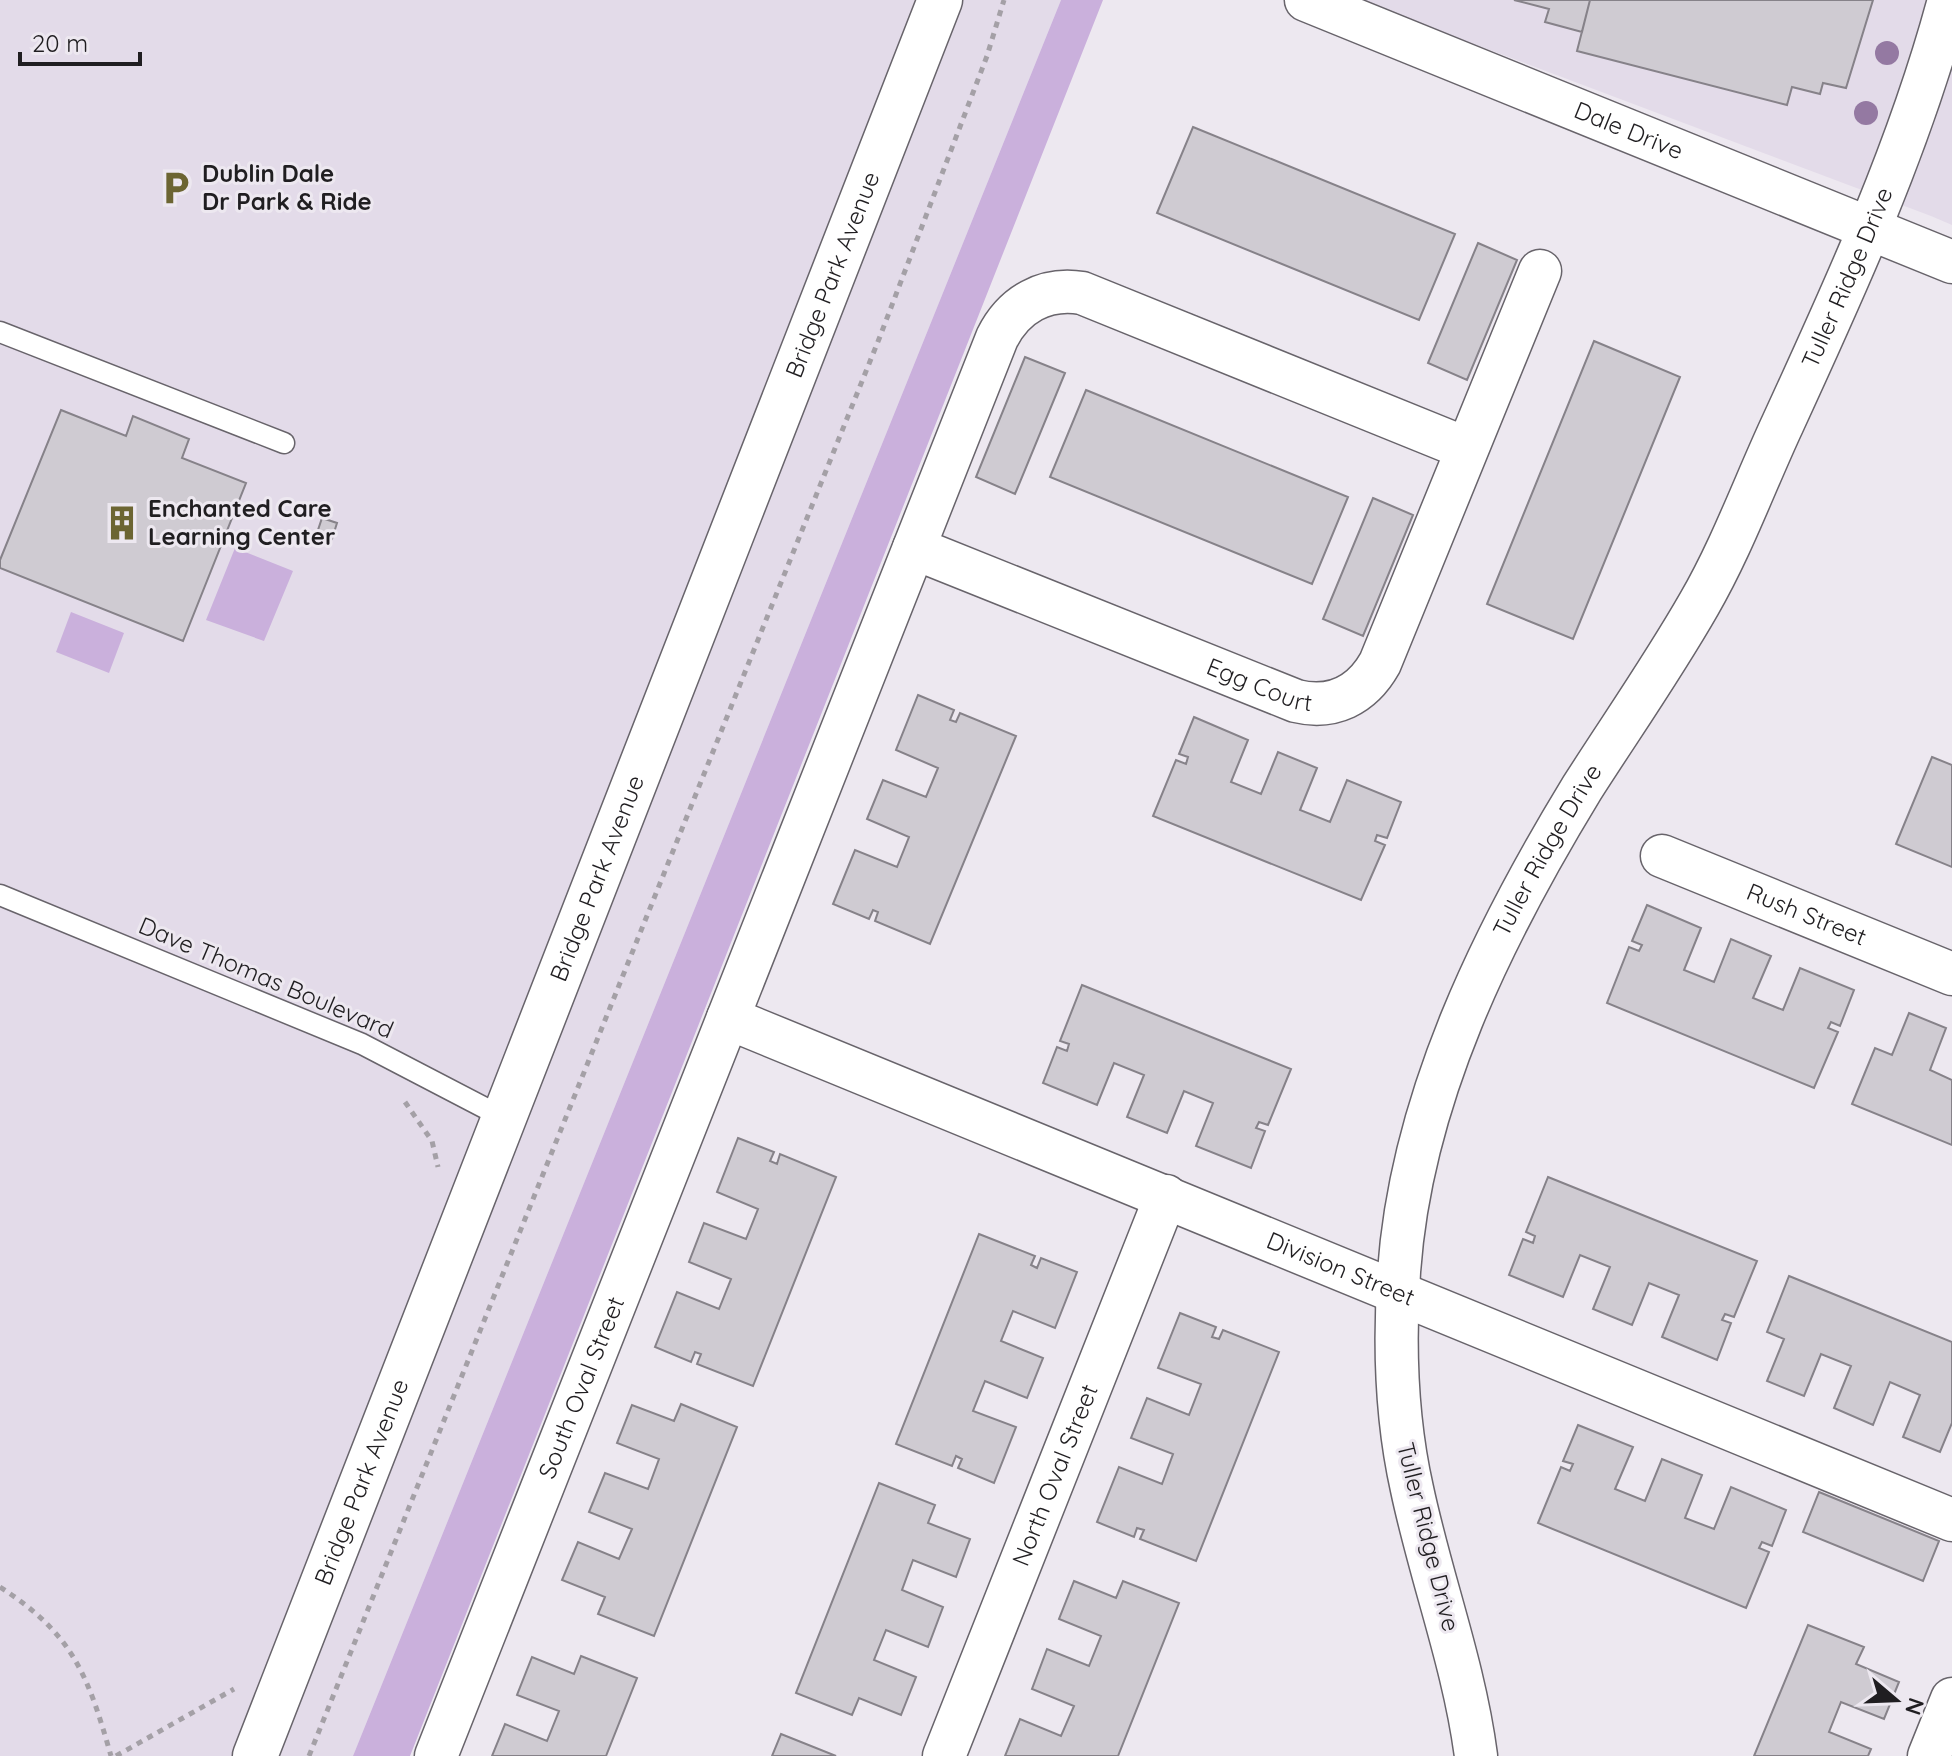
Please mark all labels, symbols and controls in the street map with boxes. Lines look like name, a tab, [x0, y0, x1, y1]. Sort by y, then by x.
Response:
scale bar	[20, 16, 140, 66]
text: 20 m	[32, 28, 88, 58]
street label: Dale Drive	[1570, 94, 1688, 165]
place label: Dublin Dale Dr Park & Ride	[202, 158, 372, 216]
street label: Bridge Park Avenue	[778, 167, 886, 382]
parking icon: Dublin Dale Dr Park & Ride	[157, 169, 195, 207]
street label: Tuller Ridge Drive	[1794, 183, 1899, 372]
place label: Enchanted Care Learning Center	[148, 493, 335, 551]
building icon: Enchanted Care Learning Center	[103, 504, 141, 542]
street label: Egg Court	[1203, 651, 1314, 717]
street label: Tuller Ridge Drive	[1486, 758, 1608, 941]
street label: Bridge Park Avenue	[543, 771, 650, 985]
street label: Rush Street	[1743, 876, 1871, 952]
street label: Dave Thomas Boulevard	[134, 910, 398, 1044]
street label: Division Street	[1262, 1225, 1419, 1312]
street label: South Oval Street	[531, 1292, 630, 1483]
street label: Bridge Park Avenue	[307, 1374, 415, 1589]
street label: North Oval Street	[1005, 1380, 1104, 1570]
street label: Tuller Ridge Drive	[1391, 1439, 1467, 1634]
north arrow	[1856, 1660, 1936, 1740]
text: N	[1899, 1694, 1931, 1719]

